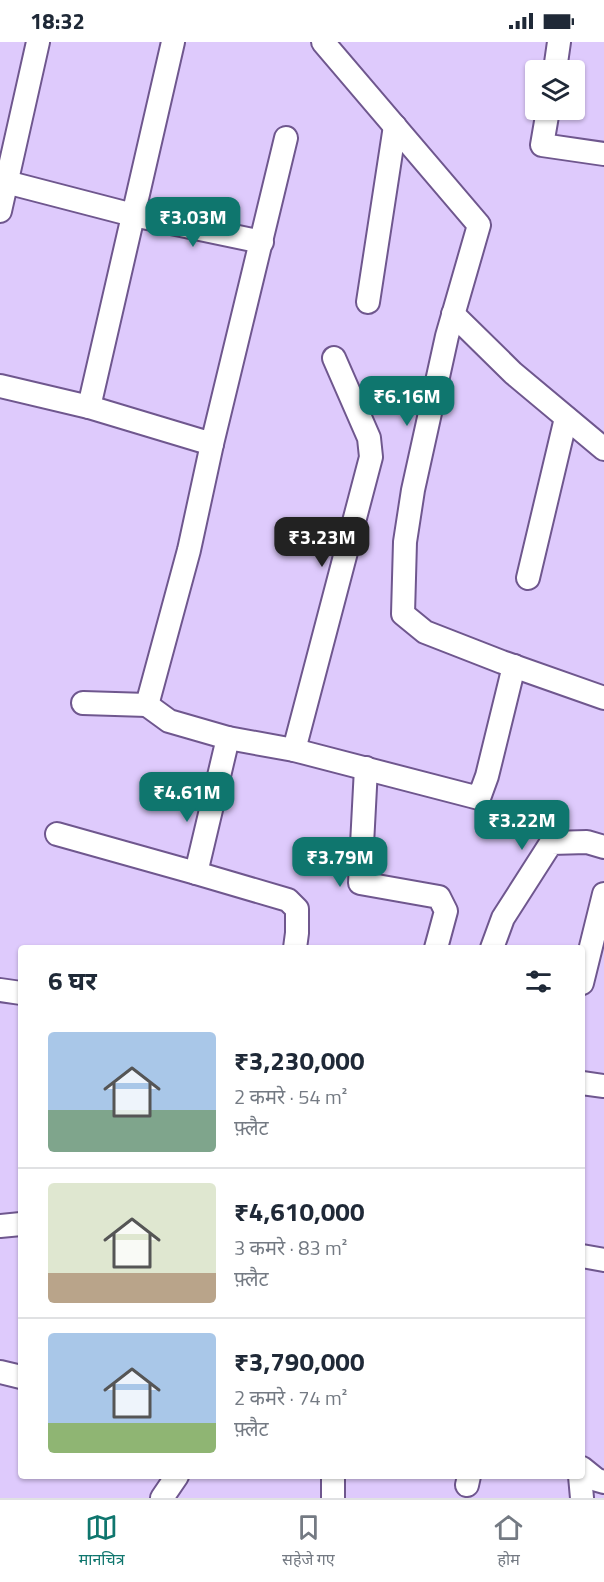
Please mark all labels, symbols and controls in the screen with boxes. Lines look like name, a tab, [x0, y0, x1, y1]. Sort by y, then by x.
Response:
text: 18:32	[30, 4, 85, 38]
map controls	[525, 60, 585, 120]
button: layers	[525, 60, 585, 120]
pin: ₹3.03M	[144, 197, 242, 248]
text: ₹3.03M	[159, 201, 227, 232]
pin: ₹6.16M	[358, 376, 456, 427]
text: ₹6.16M	[373, 380, 441, 411]
pin: ₹3.23M	[273, 517, 371, 568]
text: ₹3.23M	[288, 521, 356, 552]
pin: ₹4.61M	[138, 772, 236, 823]
text: ₹4.61M	[153, 776, 221, 807]
pin: ₹3.22M	[473, 800, 571, 851]
text: ₹3.22M	[488, 804, 556, 835]
pin: ₹3.79M	[291, 837, 389, 888]
text: ₹3.79M	[306, 841, 374, 872]
text: 6 घर	[48, 961, 97, 1000]
icon: filters	[522, 965, 555, 998]
text: ₹3,230,000	[234, 1041, 364, 1080]
icon: home	[96, 1056, 168, 1128]
text: 2 कमरे · 54 m²	[234, 1081, 347, 1112]
text: फ़्लैट	[234, 1112, 269, 1143]
text: ₹4,610,000	[234, 1192, 364, 1231]
icon: home	[96, 1207, 168, 1279]
text: 3 कमरे · 83 m²	[234, 1232, 347, 1263]
text: फ़्लैट	[234, 1263, 269, 1294]
text: ₹3,790,000	[234, 1342, 364, 1381]
icon: home	[96, 1357, 168, 1429]
text: 2 कमरे · 74 m²	[234, 1382, 347, 1413]
text: फ़्लैट	[234, 1413, 269, 1444]
tab: मानचित्र	[79, 1511, 125, 1572]
tab: सहेजे गए	[282, 1511, 335, 1572]
tab: होम	[492, 1511, 525, 1572]

